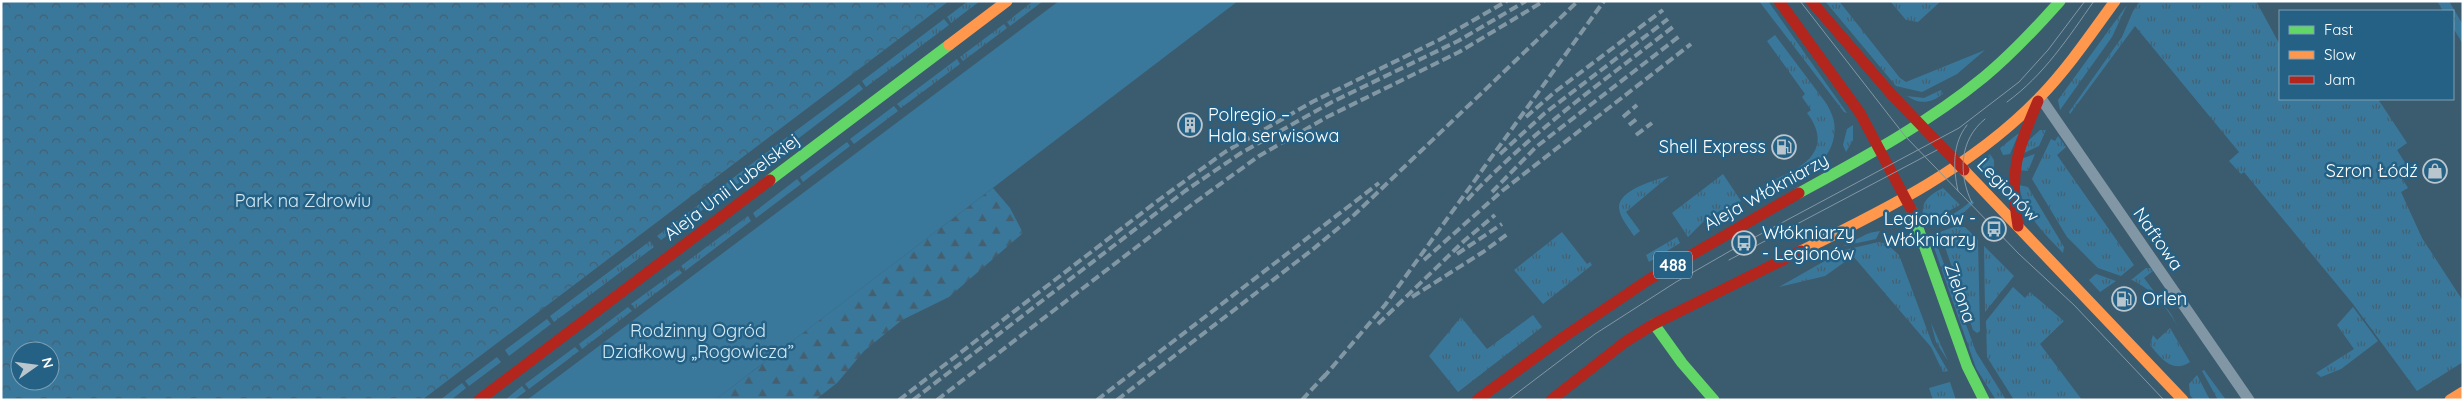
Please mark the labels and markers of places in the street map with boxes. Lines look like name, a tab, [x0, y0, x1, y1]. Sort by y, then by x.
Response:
place label: Polregio – Hala serwisowa	[1208, 103, 1340, 147]
building icon: Polregio – Hala serwisowa	[1177, 112, 1203, 138]
fuel station icon: Shell Express	[1771, 134, 1797, 160]
place label: Shell Express	[1659, 135, 1766, 158]
shop icon: Szron Łódź	[2422, 158, 2448, 184]
place label: Szron Łódź	[2326, 159, 2418, 182]
place label: Legionów - Włókniarzy	[1883, 207, 1976, 251]
bus stop icon: Legionów - Włókniarzy	[1981, 216, 2007, 242]
place label: Włókniarzy - Legionów	[1762, 221, 1855, 265]
bus stop icon: Włókniarzy - Legionów	[1731, 230, 1757, 256]
fuel station icon: Orlen	[2111, 286, 2137, 312]
place label: Orlen	[2142, 287, 2187, 310]

